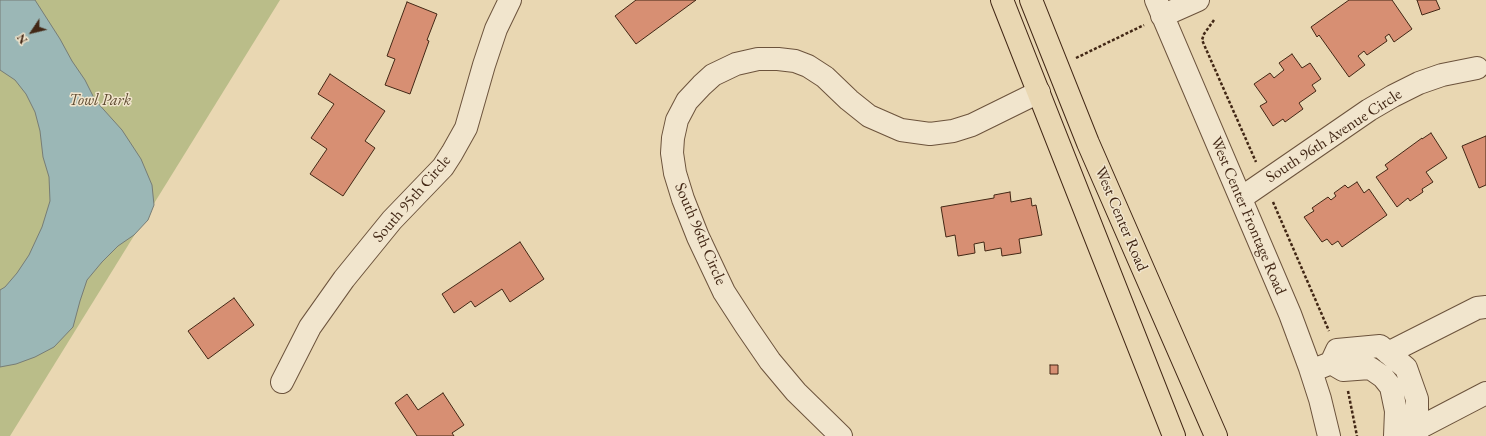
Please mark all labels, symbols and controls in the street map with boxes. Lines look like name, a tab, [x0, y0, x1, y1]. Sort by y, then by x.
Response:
north arrow	[12, 12, 52, 52]
text: N	[14, 31, 30, 47]
street label: South 96th Avenue Circle	[1262, 85, 1406, 187]
park label: Towl Park	[69, 91, 131, 111]
street label: West Center Frontage Road	[1206, 134, 1290, 298]
street label: South 95th Circle	[369, 151, 455, 247]
street label: West Center Road	[1090, 164, 1152, 274]
street label: South 96th Circle	[670, 180, 730, 288]

